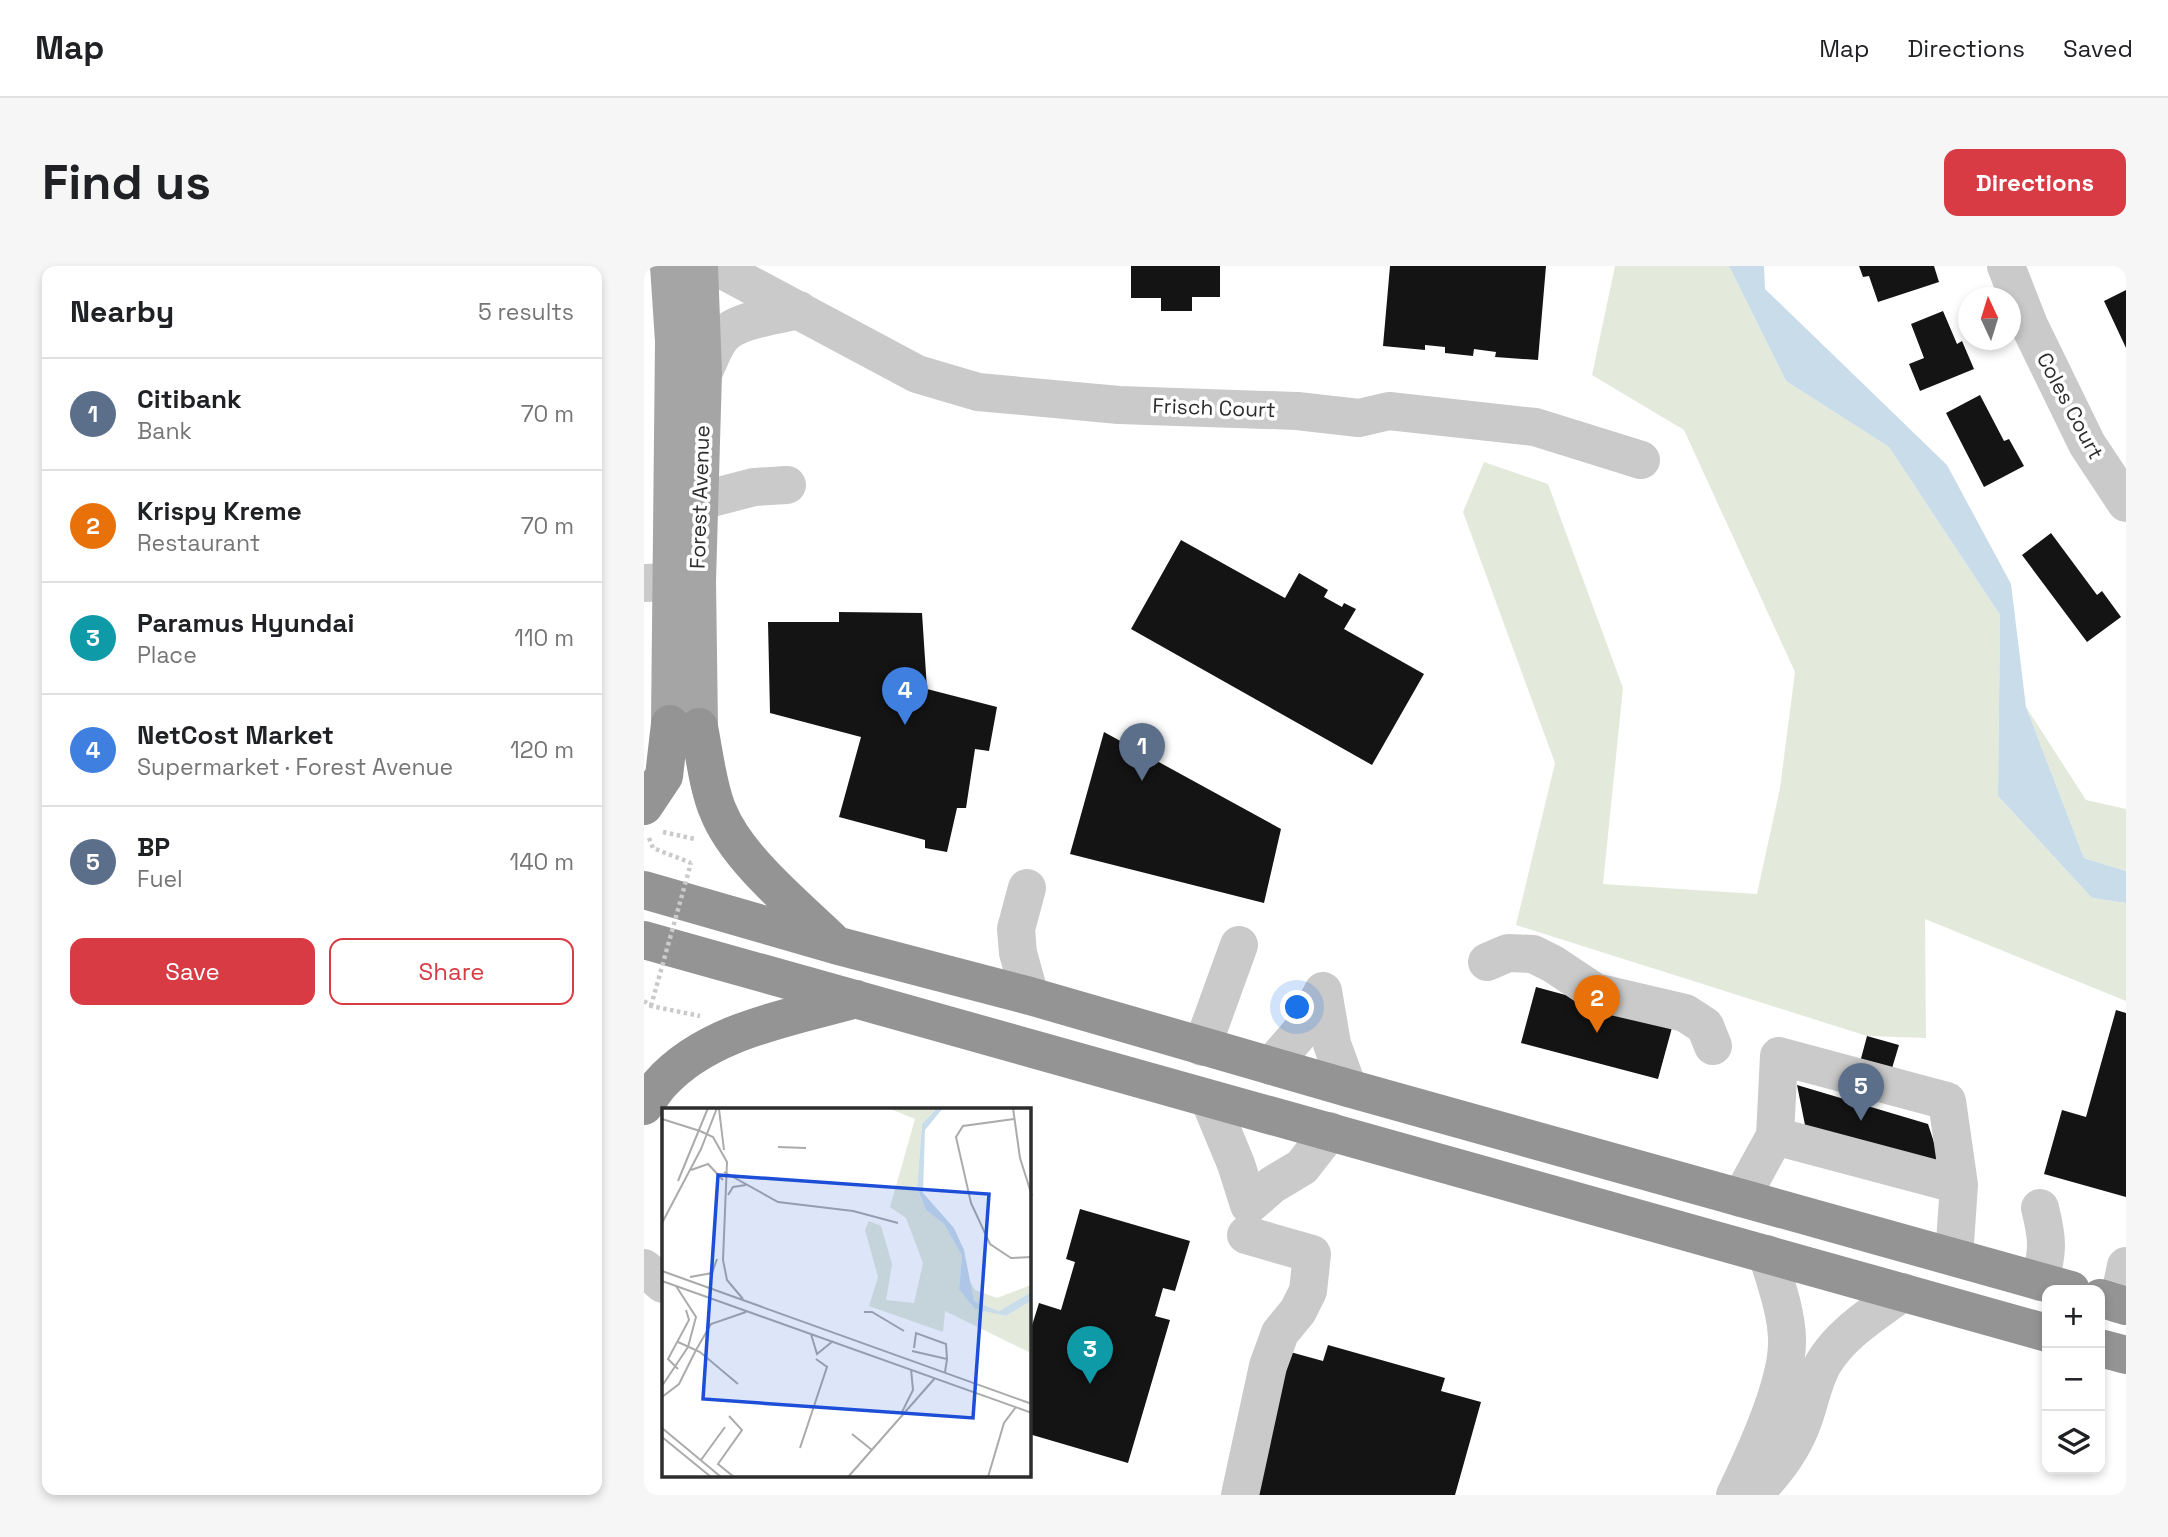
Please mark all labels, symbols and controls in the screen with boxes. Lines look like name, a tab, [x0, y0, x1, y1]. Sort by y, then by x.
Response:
text: Map	[35, 27, 104, 69]
text: Map	[1819, 33, 1869, 64]
text: Directions	[1907, 33, 2025, 64]
text: Saved	[2063, 33, 2133, 64]
button: Directions	[1944, 149, 2126, 216]
text: Find us	[42, 151, 211, 213]
north arrow	[1958, 287, 2021, 350]
text: Nearby	[70, 292, 174, 331]
text: 5 results	[478, 297, 574, 327]
street label: Coles Court	[2031, 348, 2110, 464]
text: Citibank	[137, 382, 242, 416]
street label: Frisch Court	[1152, 392, 1276, 423]
text: 1	[88, 399, 98, 429]
text: 70 m	[521, 399, 574, 429]
text: Bank	[137, 416, 192, 446]
street label: Forest Avenue	[683, 425, 716, 569]
text: Krispy Kreme	[137, 494, 302, 528]
text: 2	[86, 511, 100, 541]
text: 70 m	[521, 511, 574, 541]
text: Restaurant	[137, 528, 260, 558]
text: Paramus Hyundai	[137, 606, 354, 640]
text: 3	[86, 623, 100, 653]
text: 110 m	[514, 623, 574, 653]
text: Place	[137, 640, 197, 670]
pin: 4	[882, 667, 928, 725]
text: NetCost Market	[137, 718, 334, 752]
pin: 1	[1119, 723, 1165, 781]
text: 4	[86, 735, 100, 765]
text: 120 m	[510, 735, 574, 765]
text: Supermarket · Forest Avenue	[137, 752, 453, 782]
text: BP	[137, 830, 170, 864]
text: 5	[86, 847, 100, 877]
text: 140 m	[510, 847, 574, 877]
text: Fuel	[137, 864, 183, 894]
button: Save	[70, 938, 315, 1005]
button: Share	[329, 938, 574, 1005]
pin: 2	[1574, 975, 1620, 1033]
your location	[1280, 990, 1314, 1024]
pin: 5	[1838, 1063, 1884, 1121]
inset map	[662, 1108, 1031, 1478]
map controls	[2042, 1285, 2105, 1474]
button: +	[2042, 1285, 2105, 1348]
pin: 3	[1067, 1326, 1113, 1384]
button: −	[2042, 1348, 2105, 1411]
button: layers	[2042, 1411, 2105, 1474]

